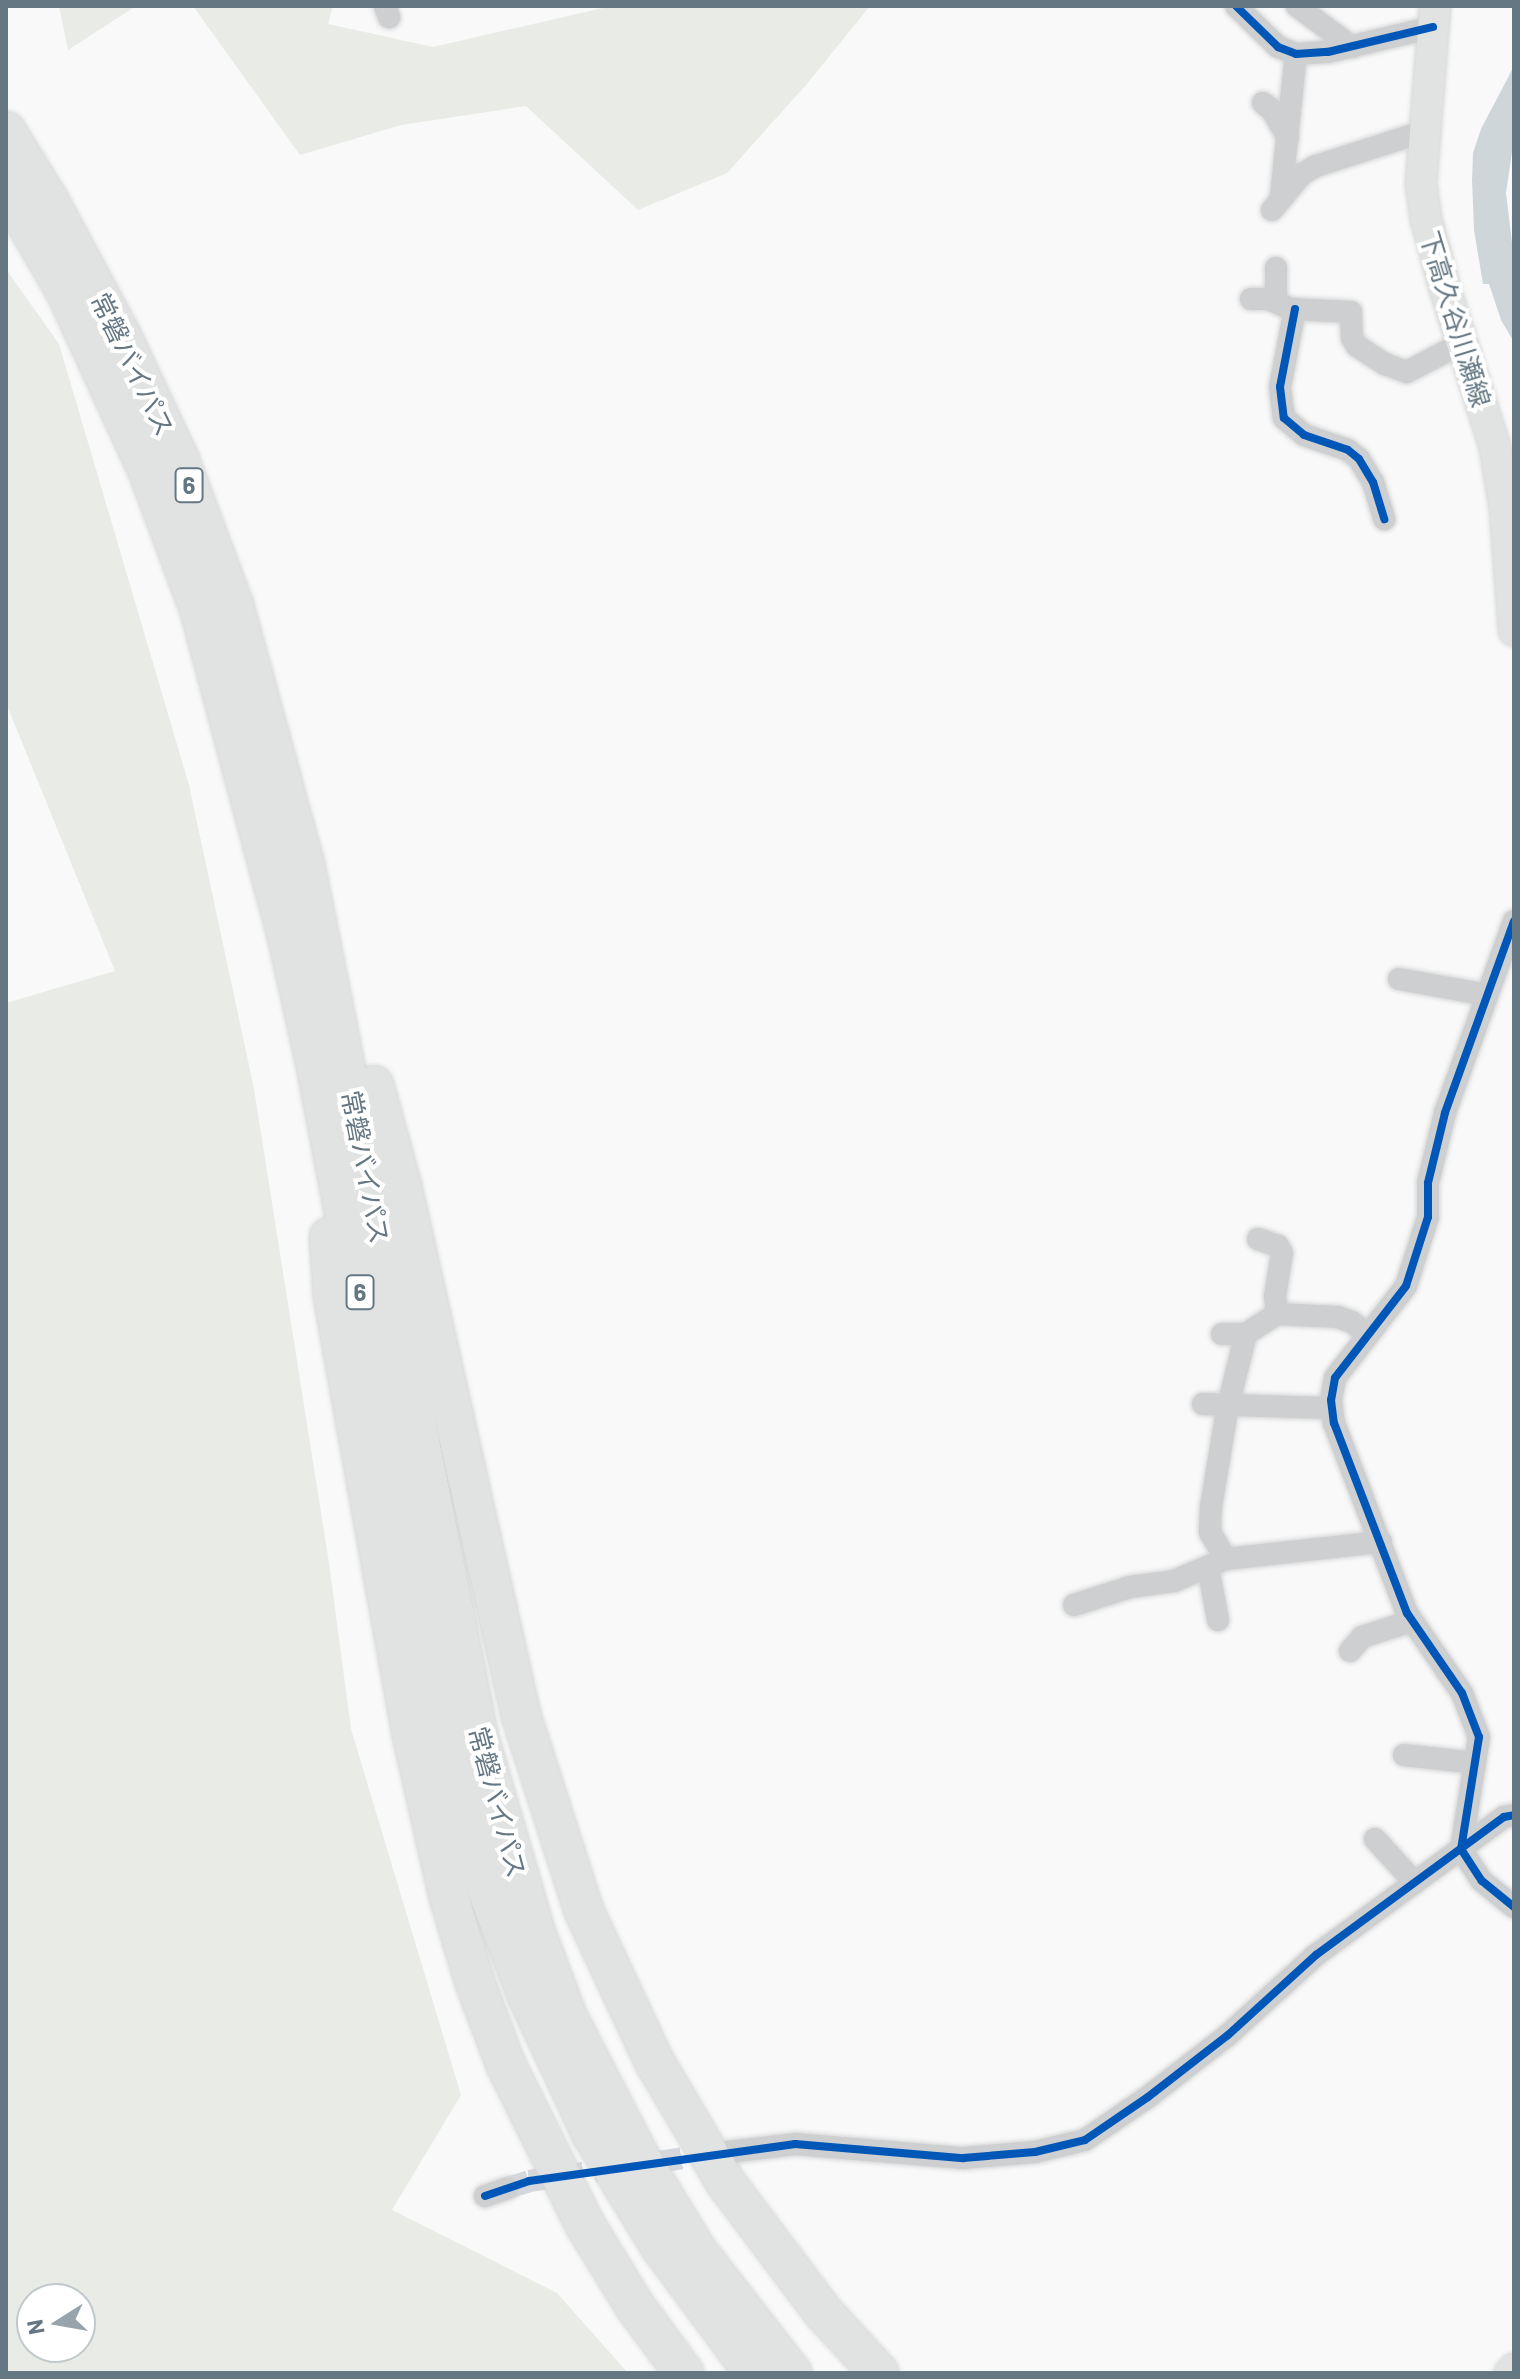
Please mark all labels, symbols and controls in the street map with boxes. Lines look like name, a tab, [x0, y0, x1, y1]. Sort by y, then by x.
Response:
street label: 下高久谷川瀬線	[1414, 227, 1498, 411]
street label: 常磐バイパス	[85, 287, 181, 441]
road number: 6	[173, 465, 205, 505]
street label: 常磐バイパス	[336, 1087, 396, 1247]
road number: 6	[344, 1272, 376, 1312]
street label: 常磐バイパス	[463, 1723, 533, 1881]
north arrow	[16, 2283, 96, 2363]
text: N	[20, 2318, 49, 2337]

